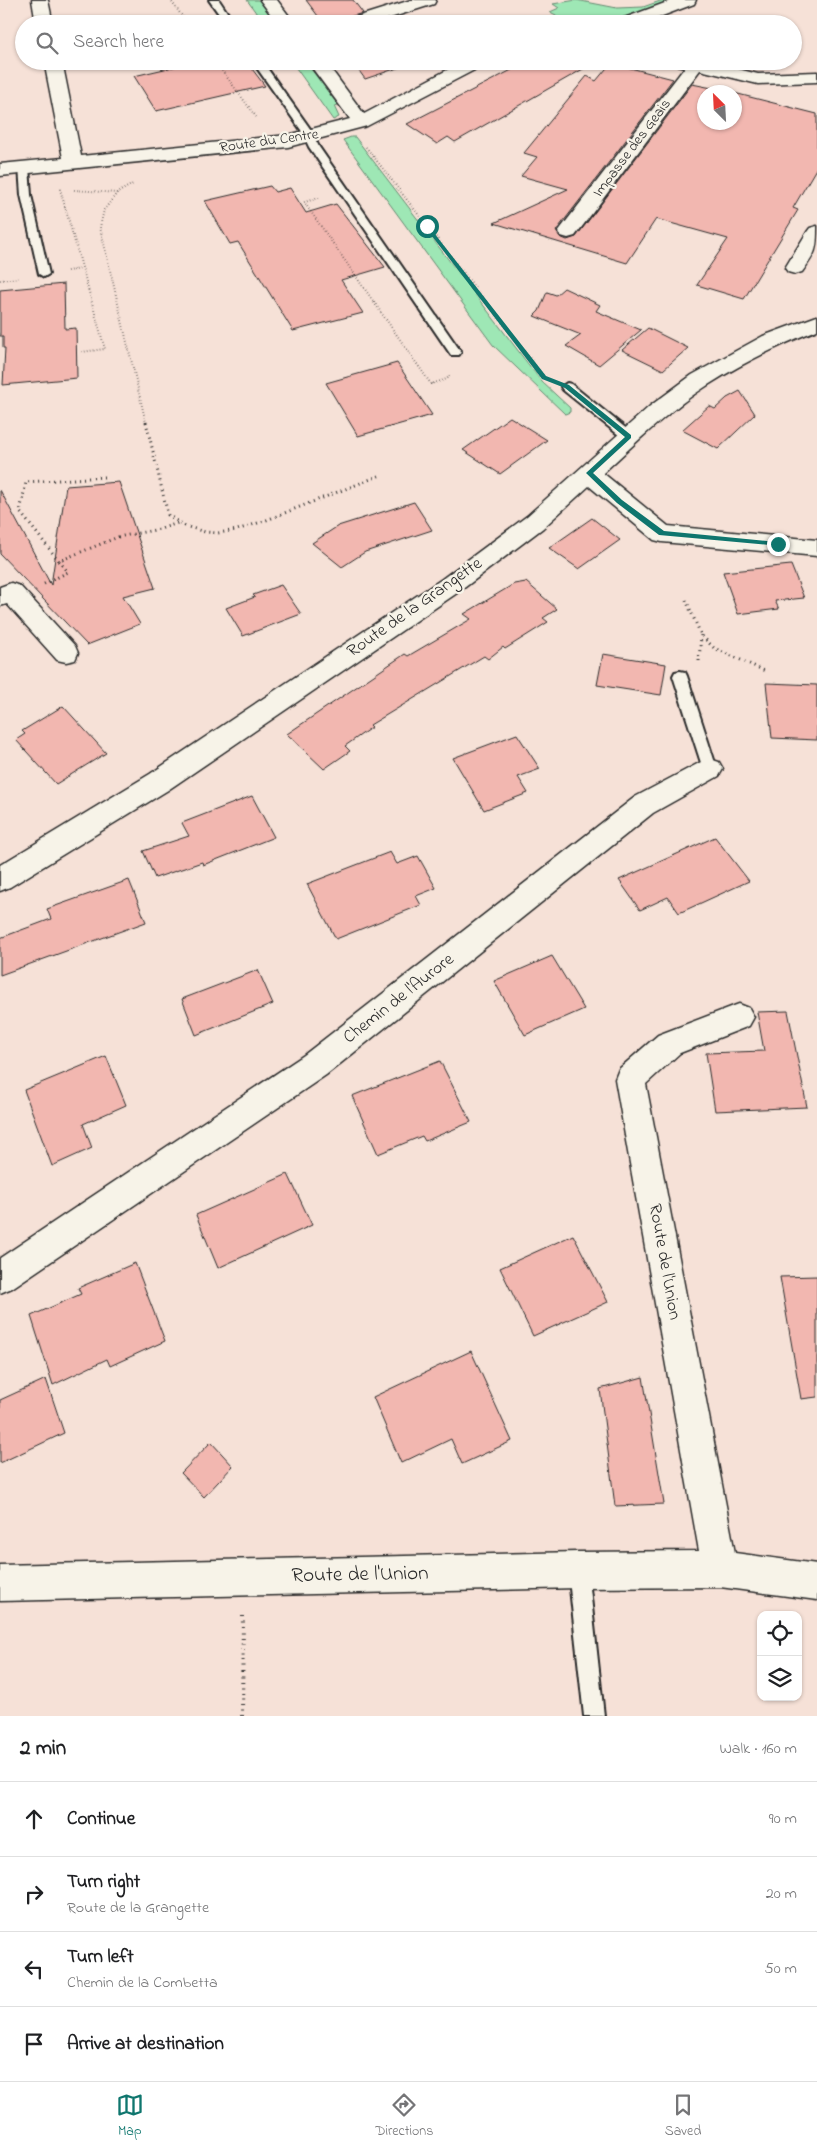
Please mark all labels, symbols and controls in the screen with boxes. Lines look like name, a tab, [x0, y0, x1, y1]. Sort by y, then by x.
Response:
search box	[15, 15, 802, 70]
icon: search	[33, 29, 61, 57]
text: Search here	[73, 29, 164, 56]
north arrow	[697, 85, 742, 130]
street label: Impasse des Geais	[588, 94, 676, 202]
street label: Route du Centre	[218, 123, 320, 159]
route start	[416, 215, 439, 238]
route end	[767, 533, 790, 556]
street label: Route de la Grangette	[342, 551, 489, 665]
street label: Chemin de l'Aurore	[338, 947, 461, 1051]
street label: Route de l'Union	[641, 1202, 687, 1322]
street label: Route de l'Union	[291, 1559, 429, 1591]
map controls	[757, 1611, 802, 1701]
button: locate	[757, 1611, 802, 1656]
button: layers	[757, 1656, 802, 1701]
text: 2 min	[20, 1734, 66, 1764]
text: Walk · 160 m	[719, 1737, 797, 1761]
icon: ahead	[20, 1805, 48, 1833]
text: Continue	[67, 1806, 135, 1833]
text: 90 m	[769, 1807, 797, 1831]
text: Turn right	[67, 1869, 140, 1896]
icon: right	[20, 1880, 48, 1908]
text: 20 m	[766, 1882, 797, 1906]
text: Route de la Grangette	[67, 1896, 209, 1920]
text: Turn left	[67, 1944, 134, 1971]
icon: left	[20, 1955, 48, 1983]
text: 50 m	[765, 1957, 797, 1981]
text: Chemin de la Combetta	[67, 1971, 218, 1995]
icon: arrive	[20, 2030, 48, 2058]
text: Arrive at destination	[67, 2031, 224, 2058]
tab: Map	[116, 2091, 144, 2142]
tab: Directions	[375, 2091, 433, 2142]
tab: Saved	[665, 2091, 701, 2142]

